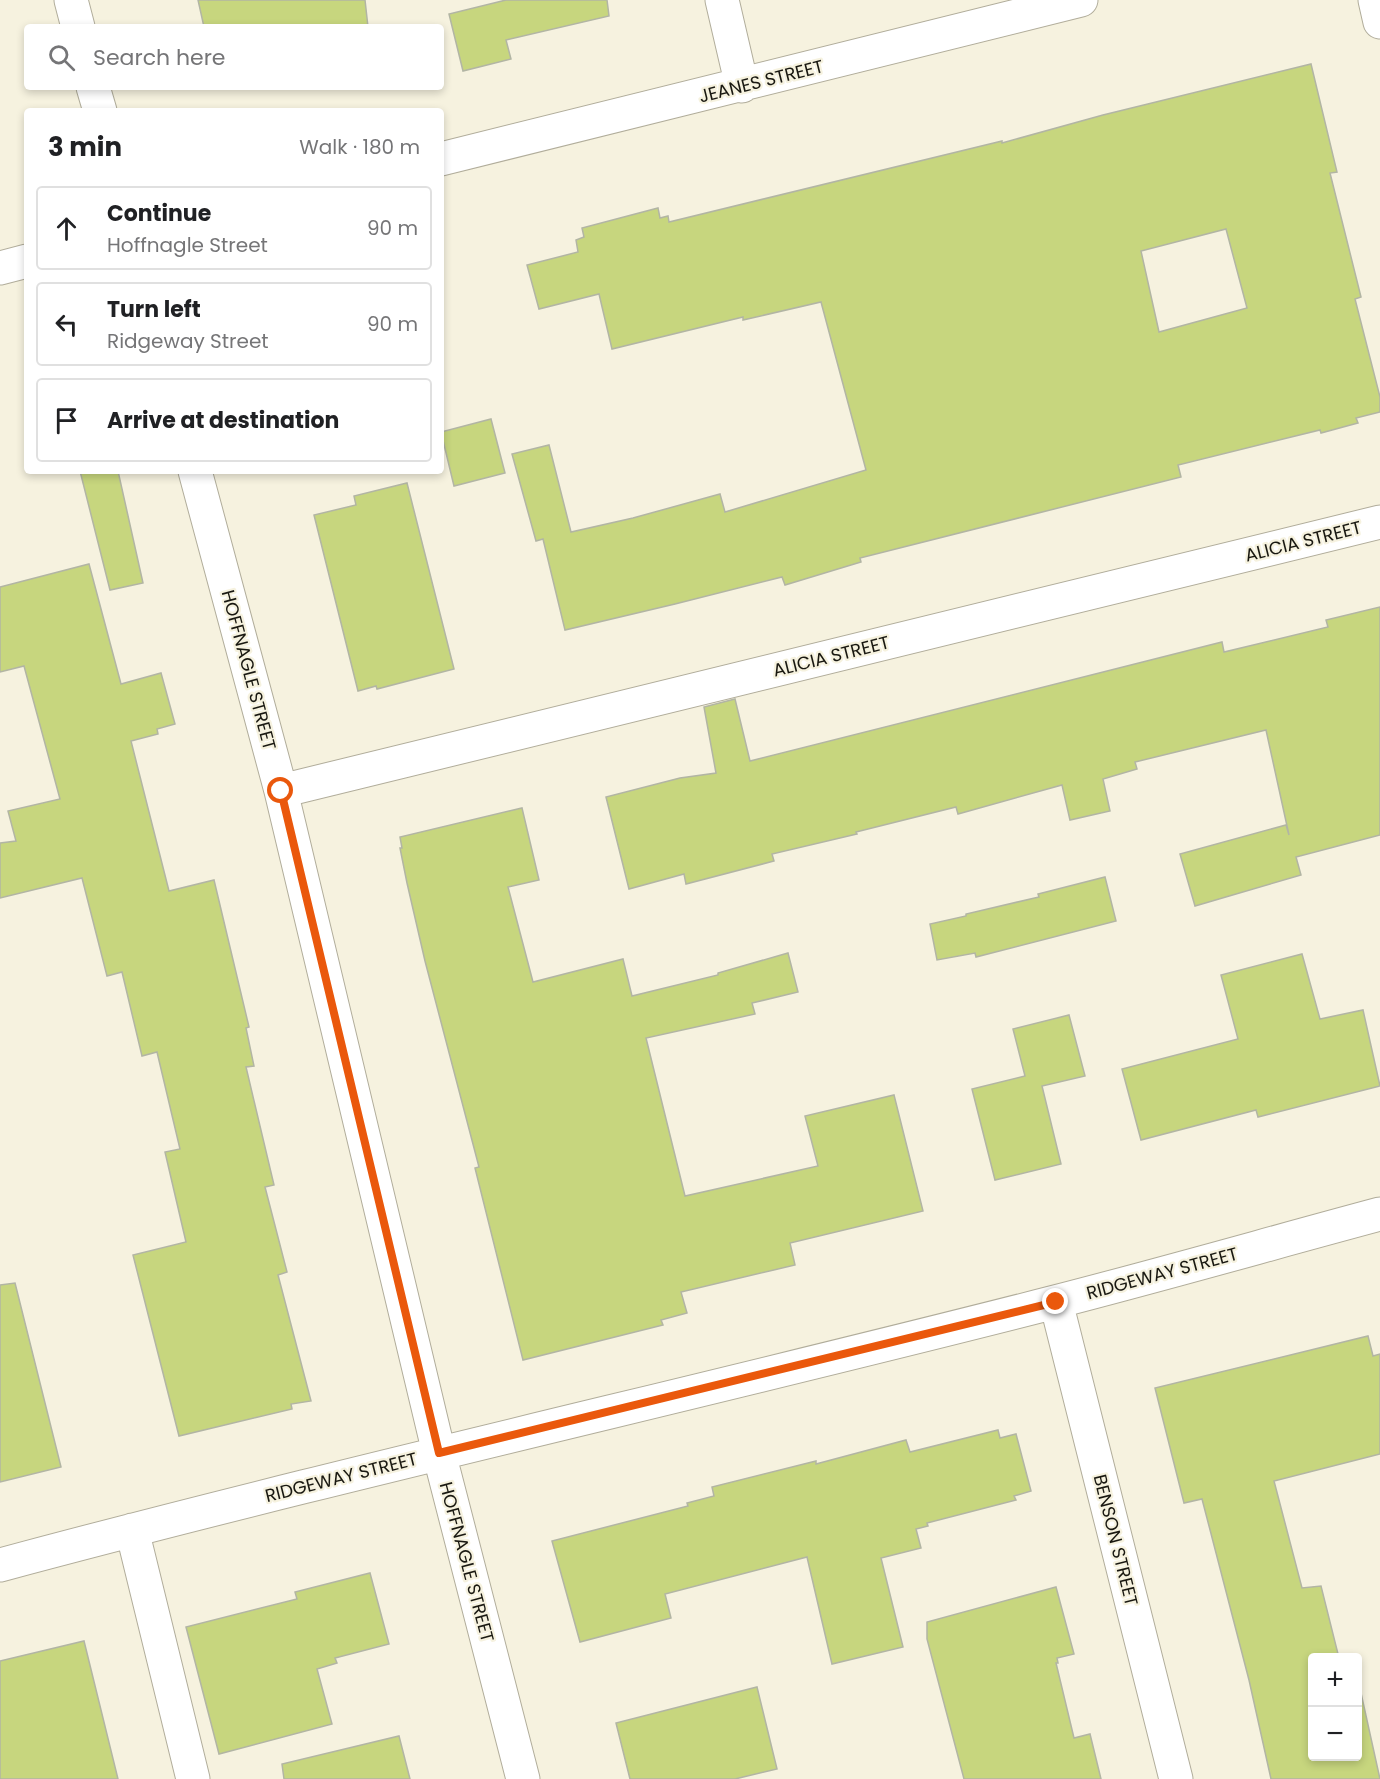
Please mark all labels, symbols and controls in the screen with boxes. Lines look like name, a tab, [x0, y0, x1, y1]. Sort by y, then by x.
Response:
search box	[24, 24, 444, 90]
icon: search	[45, 41, 78, 74]
text: Search here	[93, 42, 226, 73]
street label: JEANES STREET	[696, 53, 826, 109]
text: 3 min	[48, 129, 122, 165]
text: Walk · 180 m	[299, 133, 420, 161]
text: Continue	[107, 198, 211, 229]
icon: ahead	[50, 212, 83, 245]
text: 90 m	[367, 214, 418, 242]
text: Hoffnagle Street	[107, 231, 268, 259]
text: Turn left	[107, 294, 201, 325]
icon: left	[50, 308, 83, 341]
text: 90 m	[367, 310, 418, 338]
text: Ridgeway Street	[107, 327, 269, 355]
icon: arrive	[50, 404, 83, 437]
text: Arrive at destination	[107, 405, 339, 436]
street label: ALICIA STREET	[1242, 514, 1364, 568]
street label: HOFFNAGLE STREET	[216, 587, 282, 753]
street label: ALICIA STREET	[770, 629, 892, 683]
route start	[267, 777, 293, 803]
street label: RIDGEWAY STREET	[1084, 1241, 1241, 1305]
route end	[1042, 1288, 1068, 1314]
street label: RIDGEWAY STREET	[262, 1446, 420, 1508]
street label: BENSON STREET	[1088, 1472, 1144, 1609]
street label: HOFFNAGLE STREET	[434, 1479, 500, 1645]
map controls	[1308, 1653, 1362, 1761]
button: +	[1308, 1653, 1362, 1707]
button: −	[1308, 1707, 1362, 1761]

